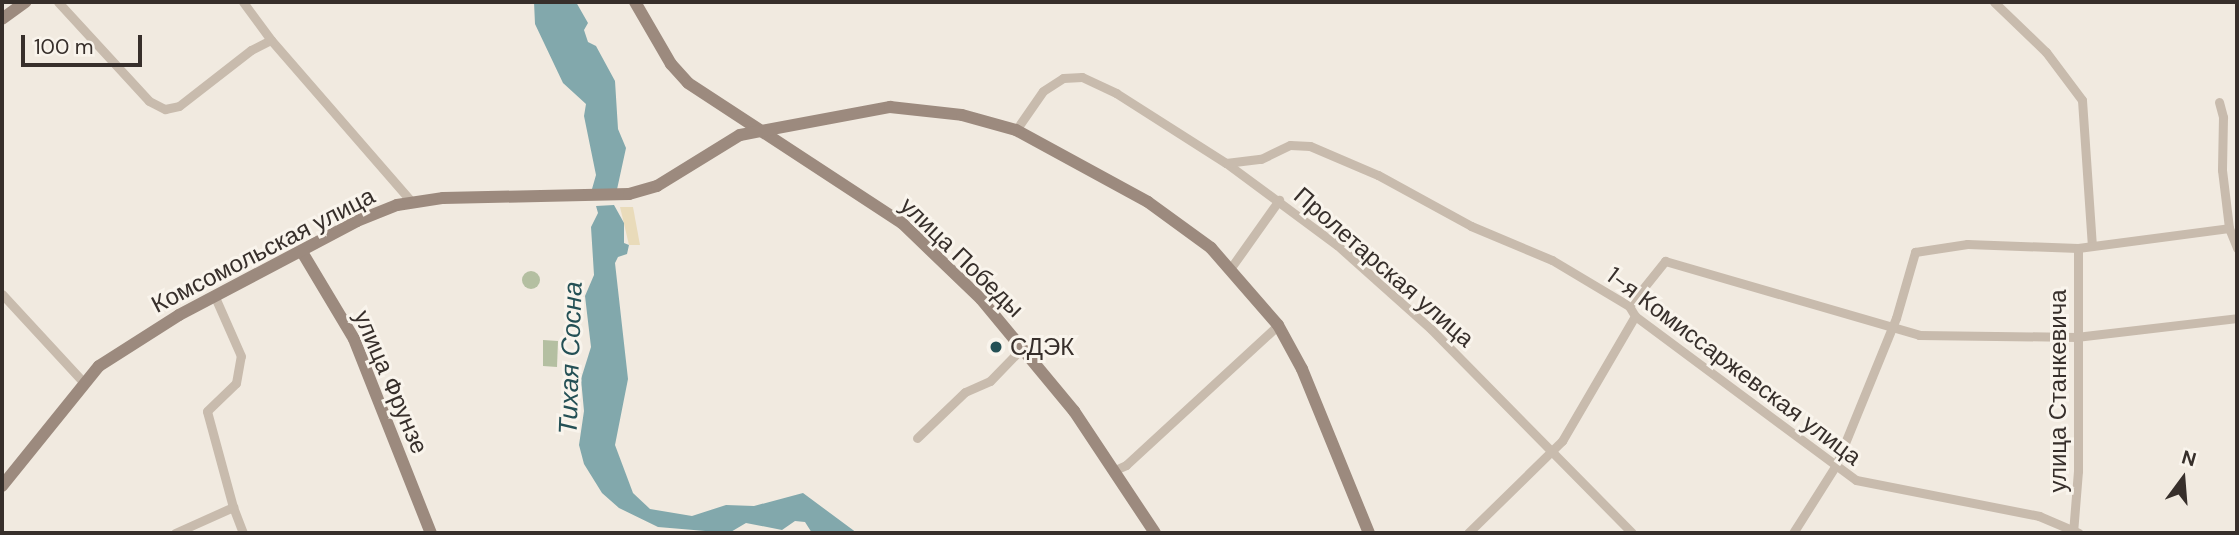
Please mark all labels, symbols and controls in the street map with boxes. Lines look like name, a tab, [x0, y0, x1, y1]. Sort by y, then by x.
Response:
scale bar	[24, 21, 145, 65]
text: 100 m	[34, 33, 94, 61]
street label: Комсомольская улица	[146, 181, 380, 319]
street label: Пролетарская улица	[1288, 181, 1480, 353]
street label: улица Победы	[894, 191, 1030, 323]
street label: 1-я Комиссаржевская улица	[1601, 261, 1867, 471]
water label: Тихая Сосна	[553, 281, 589, 435]
street label: улица Станкевича	[2044, 289, 2072, 493]
street label: улица Фрунзе	[348, 306, 434, 458]
place label: СДЭК	[1010, 333, 1074, 361]
marker: СДЭК	[988, 339, 1004, 355]
north arrow	[2148, 444, 2218, 514]
text: N	[2179, 444, 2199, 472]

